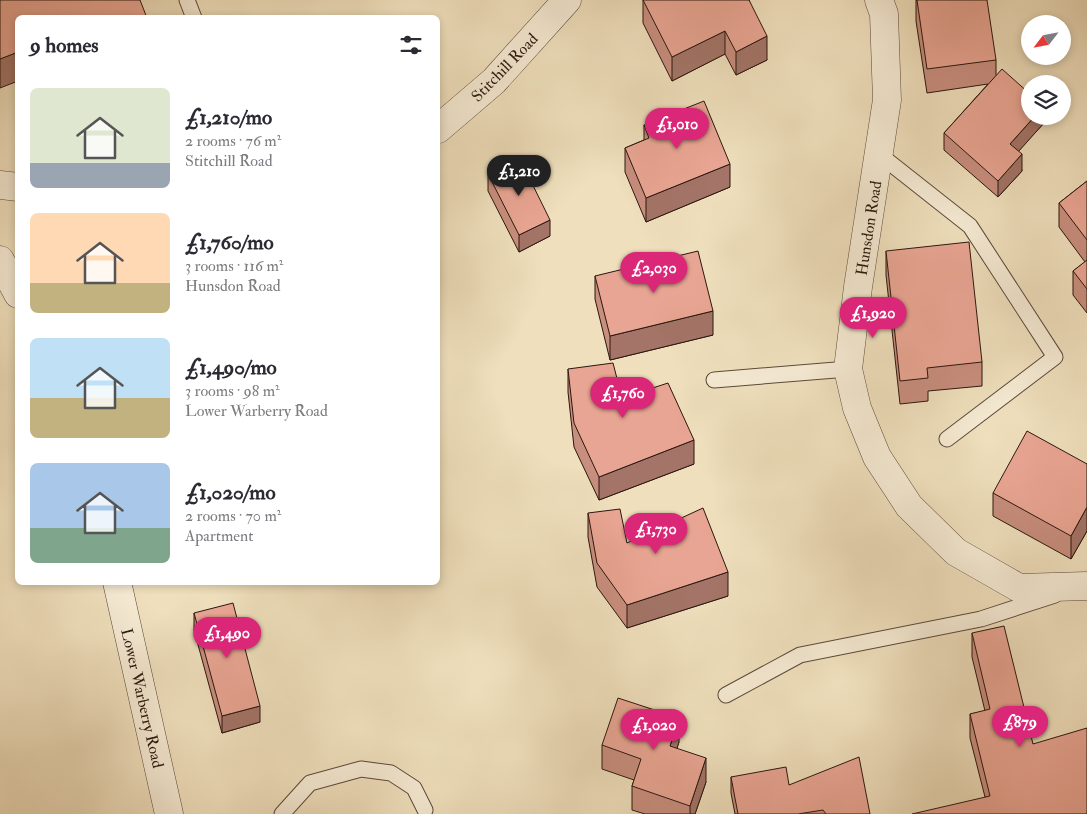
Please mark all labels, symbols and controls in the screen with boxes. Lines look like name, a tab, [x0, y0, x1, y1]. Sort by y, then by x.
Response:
north arrow	[1021, 15, 1071, 65]
map controls	[1021, 15, 1071, 125]
street label: Stitchill Road	[467, 29, 542, 106]
icon: filters	[397, 31, 425, 59]
text: 9 homes	[30, 32, 99, 59]
button: layers	[1021, 75, 1071, 125]
text: £1,210/mo	[185, 104, 272, 131]
icon: home	[70, 108, 130, 168]
pin: £1,010	[636, 108, 718, 150]
text: £1,010	[656, 114, 698, 134]
text: 2 rooms · 76 m²	[185, 131, 281, 151]
text: Stitchill Road	[185, 151, 273, 171]
pin: £1,210	[478, 154, 560, 197]
text: £1,210	[498, 161, 540, 181]
street label: Hunsdon Road	[852, 179, 886, 277]
text: £1,760/mo	[185, 229, 274, 256]
icon: home	[70, 233, 130, 293]
pin: £2,030	[613, 252, 695, 294]
text: 3 rooms · 116 m²	[185, 256, 283, 276]
text: £2,030	[631, 258, 677, 278]
text: Hunsdon Road	[185, 276, 281, 296]
pin: £1,920	[832, 296, 914, 339]
text: £1,920	[851, 303, 895, 323]
text: £1,490/mo	[185, 354, 277, 381]
icon: home	[70, 358, 130, 418]
pin: £1,760	[582, 376, 664, 419]
text: 3 rooms · 98 m²	[185, 381, 280, 401]
text: £1,760	[601, 383, 645, 403]
text: Lower Warberry Road	[185, 401, 328, 421]
text: £1,020/mo	[185, 479, 276, 506]
icon: home	[70, 483, 130, 543]
text: 2 rooms · 70 m²	[185, 506, 281, 526]
pin: £1,730	[615, 512, 697, 555]
text: £1,730	[635, 519, 677, 539]
text: Apartment	[185, 526, 253, 546]
pin: £1,490	[186, 616, 268, 659]
text: £1,490	[204, 623, 250, 643]
street label: Lower Warberry Road	[116, 626, 168, 770]
pin: £879	[990, 706, 1050, 748]
pin: £1,020	[613, 708, 695, 751]
text: £879	[1003, 712, 1037, 732]
text: £1,020	[632, 715, 676, 735]

